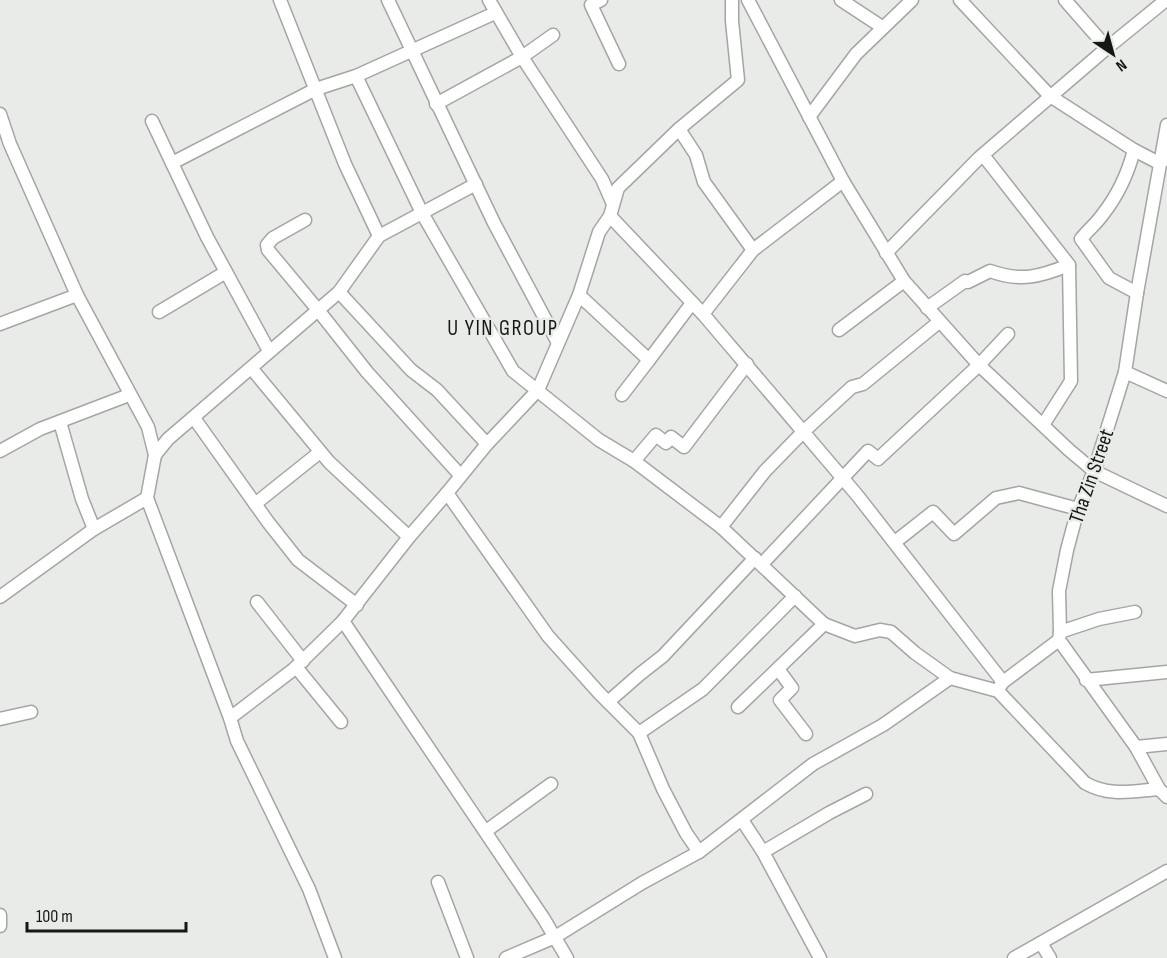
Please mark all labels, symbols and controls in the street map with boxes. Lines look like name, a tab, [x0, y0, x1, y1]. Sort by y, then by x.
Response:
north arrow	[1083, 24, 1143, 84]
text: N	[1112, 55, 1130, 75]
district label: U YIN GROUP	[447, 315, 559, 342]
street label: Tha Zin Street	[1064, 426, 1119, 527]
scale bar	[27, 895, 186, 933]
text: 100 m	[36, 906, 73, 927]

